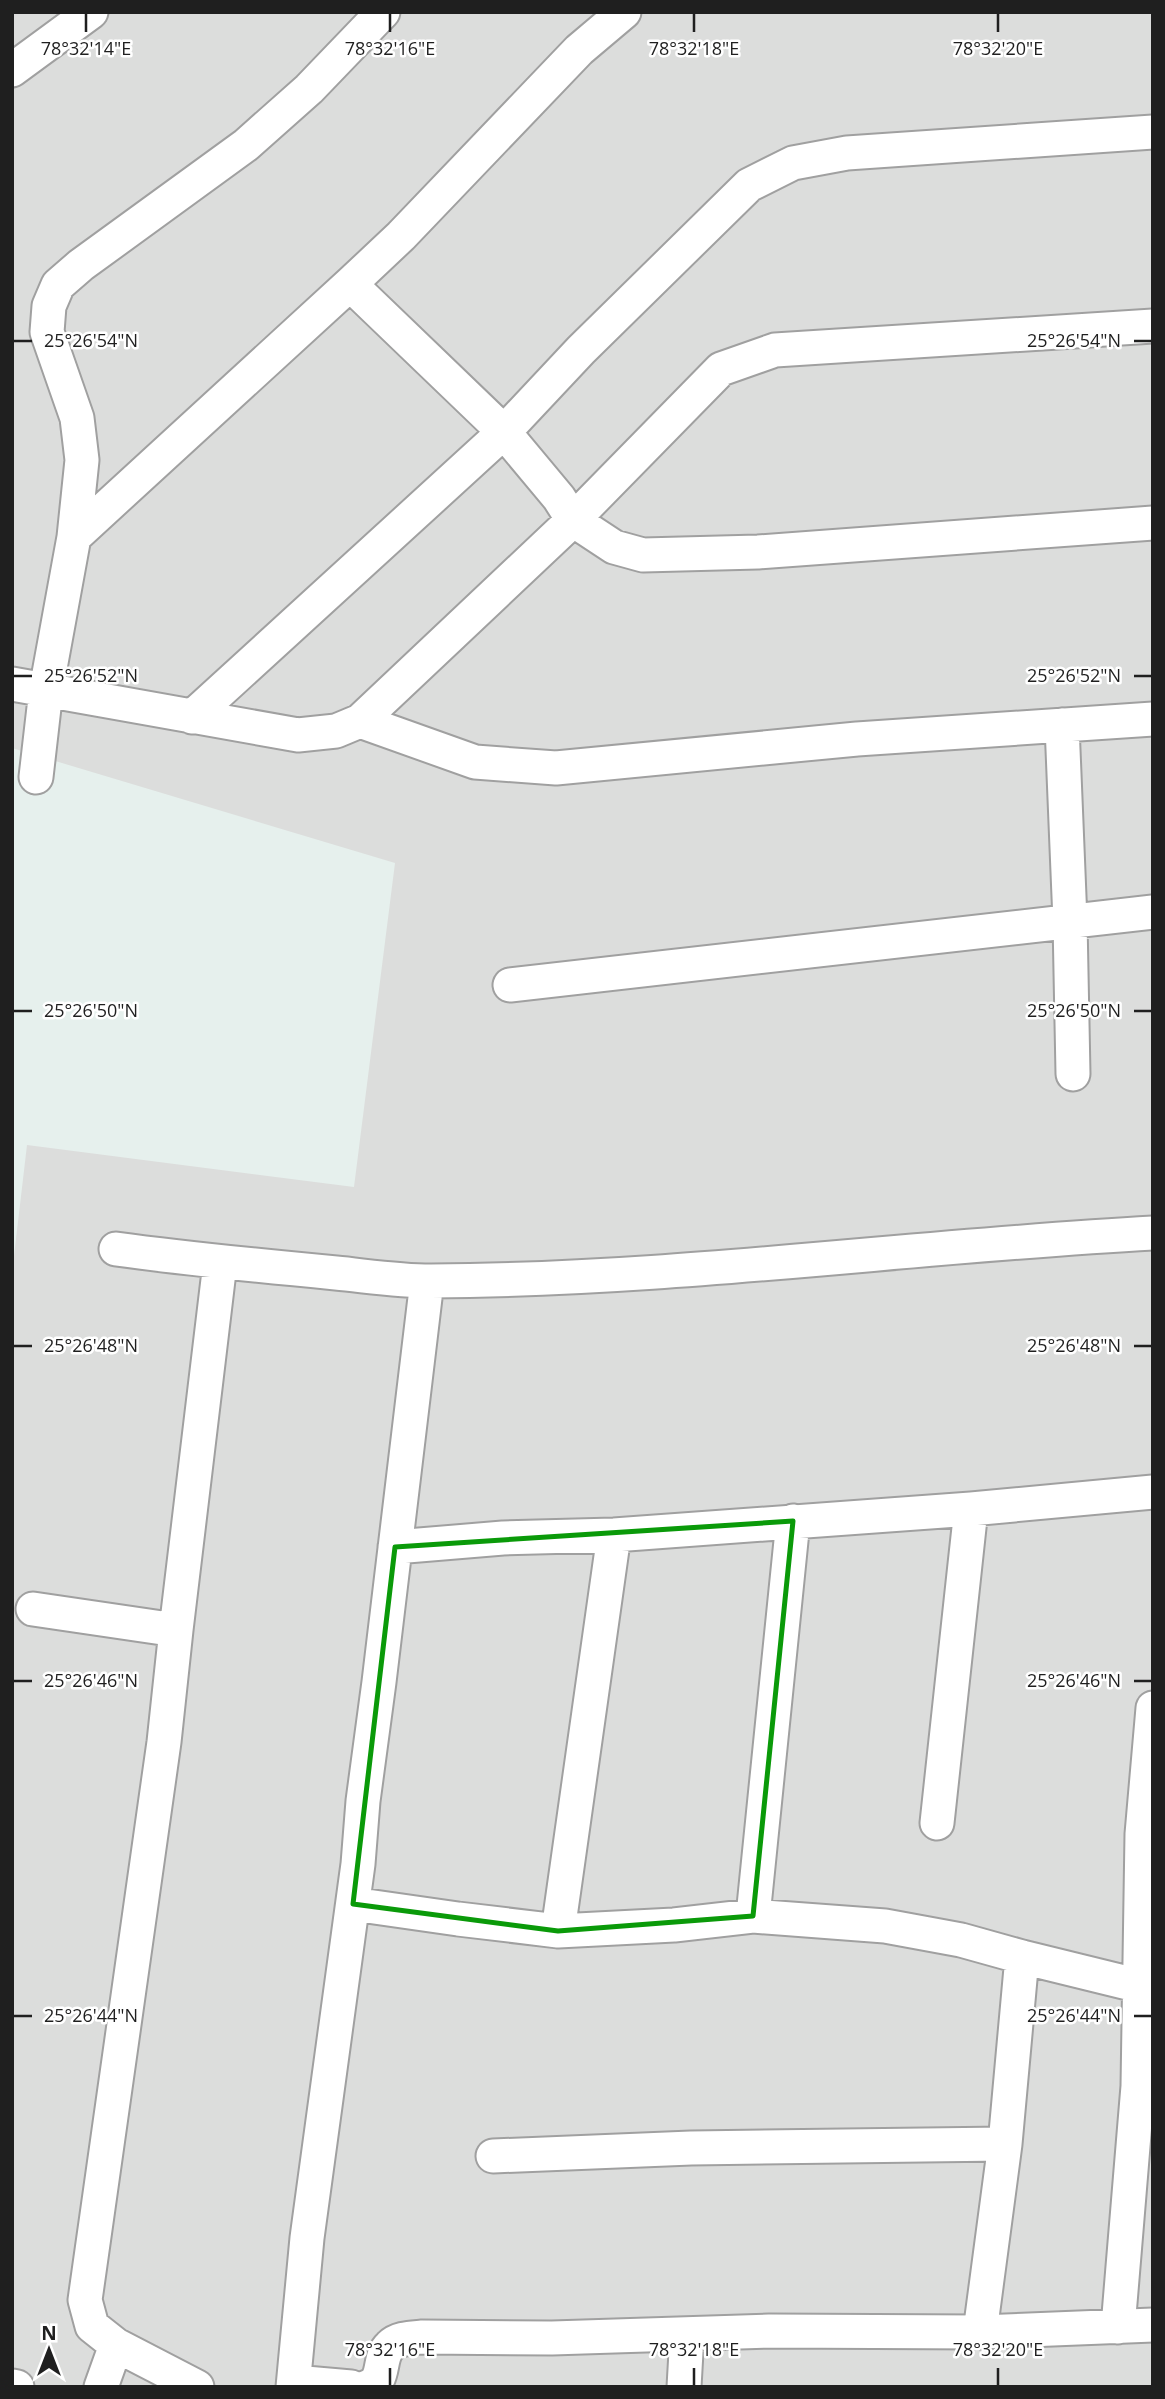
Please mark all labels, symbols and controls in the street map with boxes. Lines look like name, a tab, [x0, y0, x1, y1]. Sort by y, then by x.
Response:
text: 78°32'14"E	[41, 36, 131, 60]
text: 78°32'16"E	[345, 36, 435, 60]
text: 78°32'18"E	[649, 36, 739, 60]
text: 78°32'20"E	[953, 36, 1043, 60]
text: 25°26'54"N	[44, 328, 138, 352]
text: 25°26'54"N	[1027, 328, 1121, 352]
text: 25°26'52"N	[44, 663, 138, 687]
text: 25°26'52"N	[1027, 663, 1121, 687]
text: 25°26'50"N	[44, 998, 138, 1022]
text: 25°26'50"N	[1027, 998, 1121, 1022]
text: 25°26'48"N	[44, 1333, 138, 1357]
text: 25°26'48"N	[1027, 1333, 1121, 1357]
text: 25°26'46"N	[44, 1668, 138, 1692]
text: 25°26'46"N	[1027, 1668, 1121, 1692]
text: 25°26'44"N	[44, 2003, 138, 2027]
text: 25°26'44"N	[1027, 2003, 1121, 2027]
north arrow	[14, 2315, 84, 2385]
text: N	[41, 2320, 57, 2346]
text: 78°32'16"E	[345, 2337, 435, 2361]
text: 78°32'18"E	[649, 2337, 739, 2361]
text: 78°32'20"E	[953, 2337, 1043, 2361]

